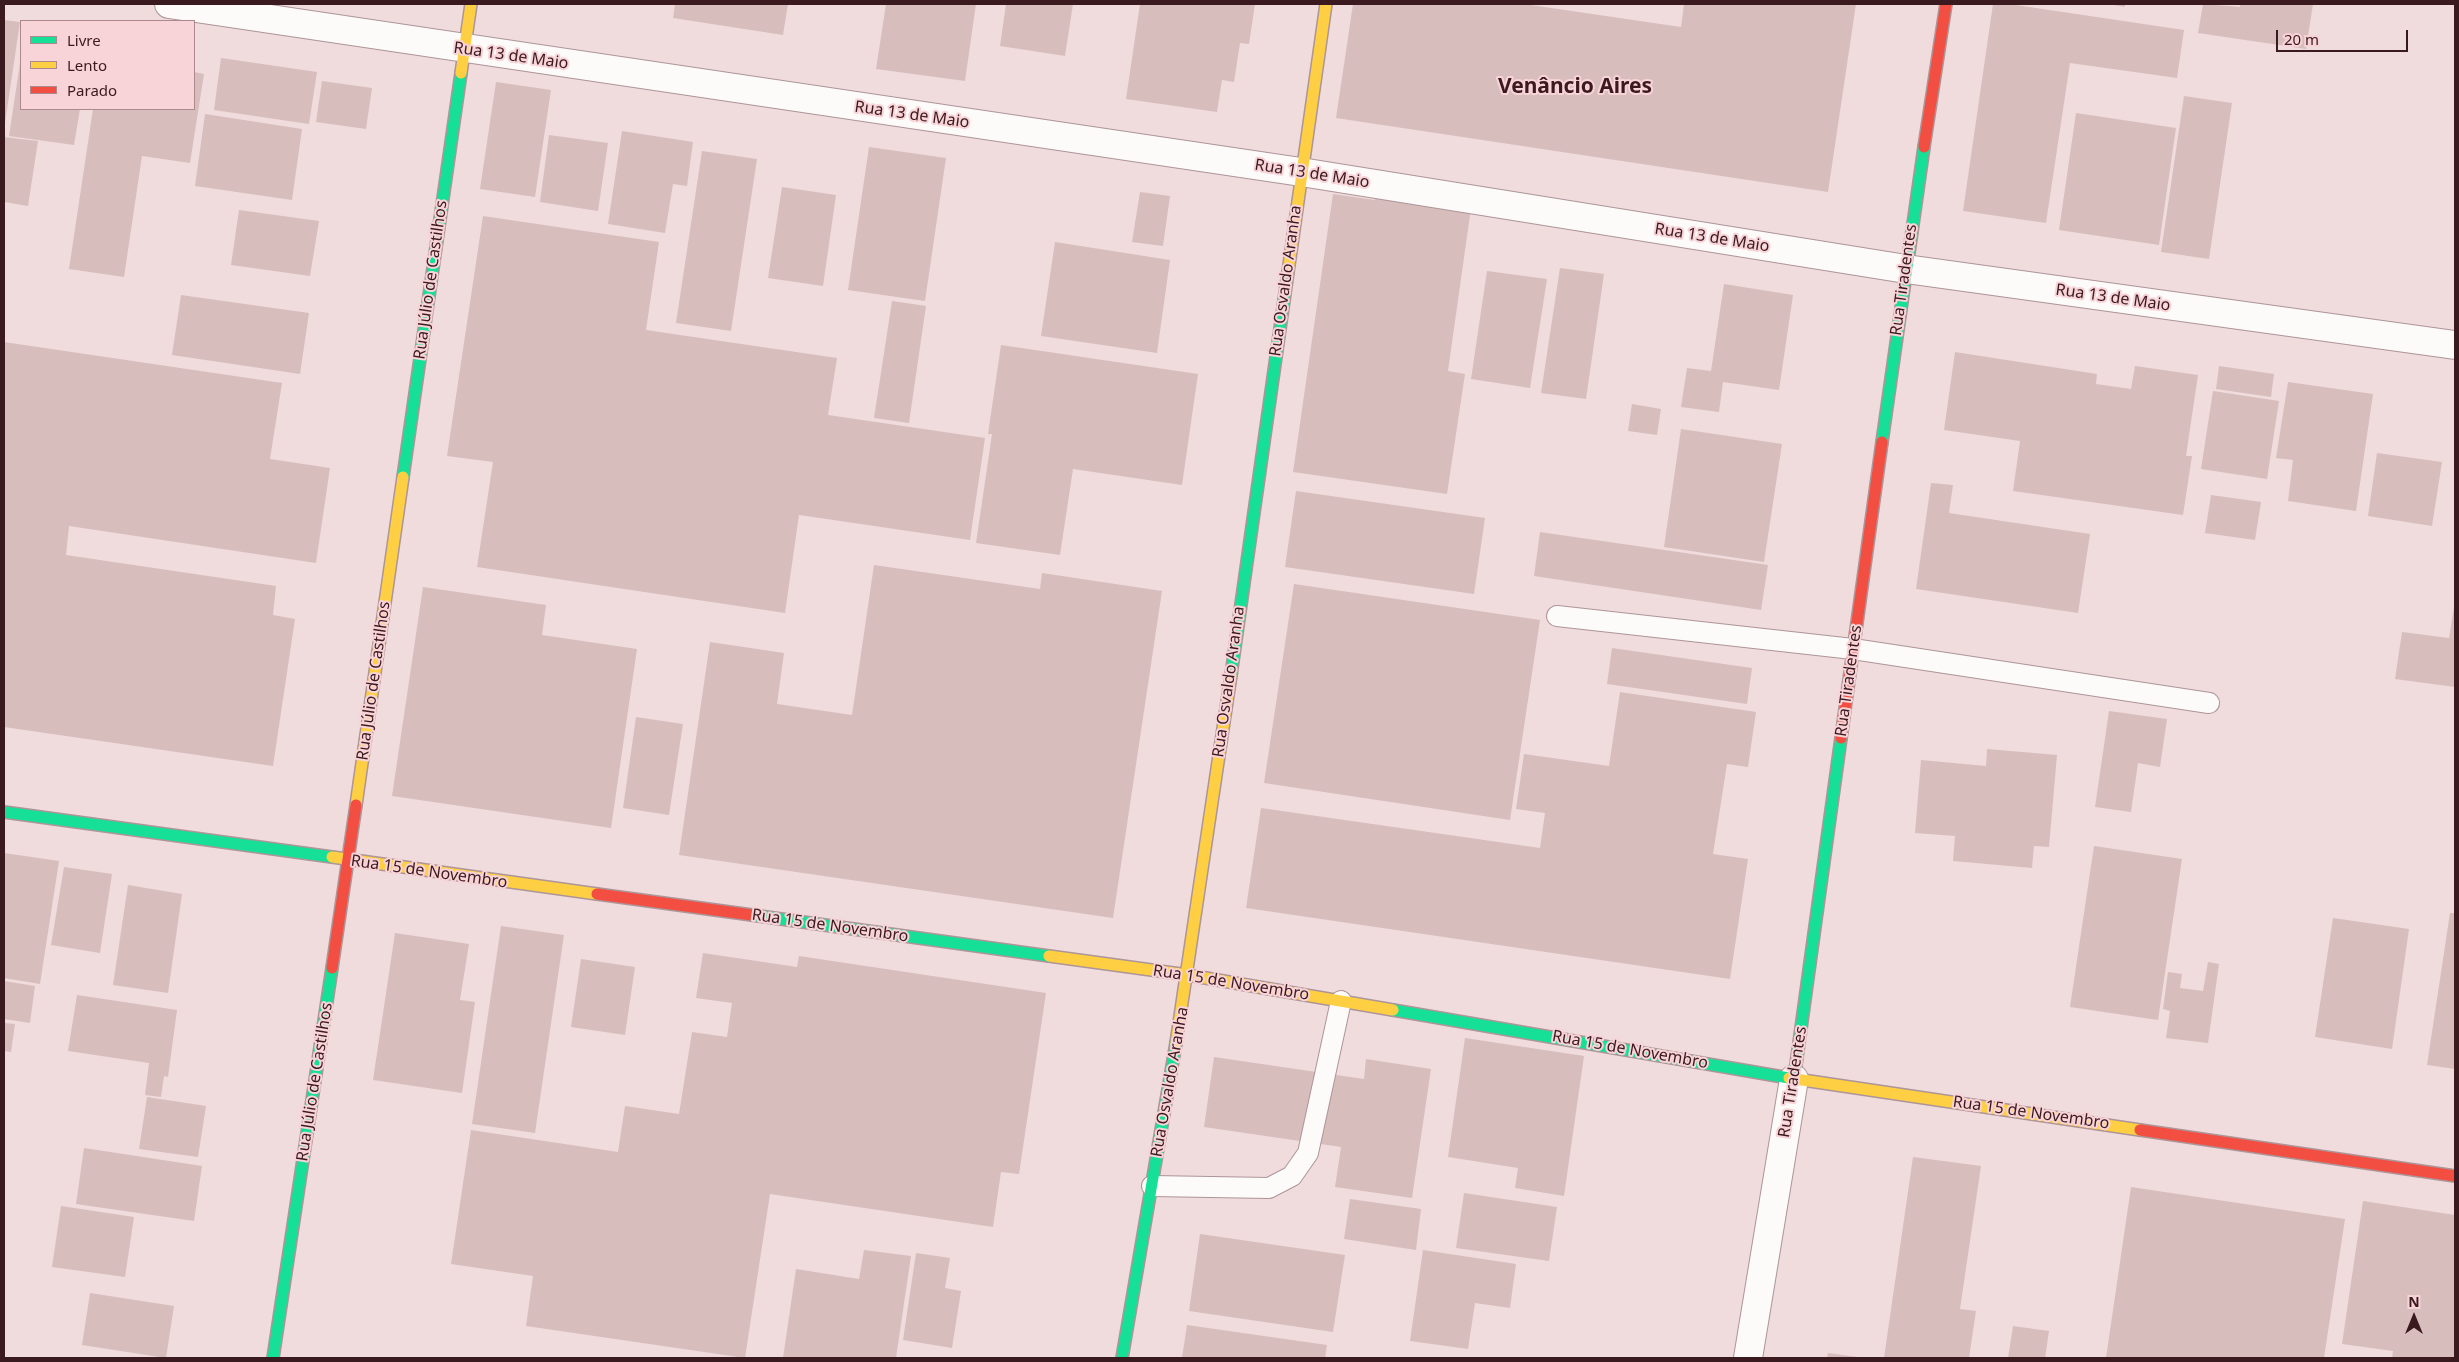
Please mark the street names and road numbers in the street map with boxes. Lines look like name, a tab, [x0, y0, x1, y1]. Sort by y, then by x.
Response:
street label: Rua 13 de Maio	[452, 38, 570, 74]
street label: Rua 13 de Maio	[853, 97, 971, 133]
street label: Rua 13 de Maio	[1253, 155, 1371, 193]
street label: Rua Júlio de Castilhos	[410, 199, 452, 361]
street label: Rua Osvaldo Aranha	[1266, 204, 1306, 358]
street label: Rua 13 de Maio	[1653, 219, 1771, 257]
street label: Rua Tiradentes	[1887, 223, 1921, 337]
street label: Rua 13 de Maio	[2054, 280, 2172, 316]
street label: Rua Júlio de Castilhos	[353, 600, 395, 762]
street label: Rua Osvaldo Aranha	[1209, 605, 1249, 759]
street label: Rua Tiradentes	[1832, 624, 1866, 738]
street label: Rua 15 de Novembro	[349, 852, 509, 892]
street label: Rua 15 de Novembro	[750, 906, 910, 946]
street label: Rua 15 de Novembro	[1152, 961, 1310, 1005]
street label: Rua Júlio de Castilhos	[293, 1001, 337, 1163]
street label: Rua Osvaldo Aranha	[1147, 1005, 1193, 1159]
street label: Rua Tiradentes	[1775, 1025, 1811, 1139]
street label: Rua 15 de Novembro	[1551, 1027, 1709, 1073]
street label: Rua 15 de Novembro	[1951, 1093, 2111, 1133]

